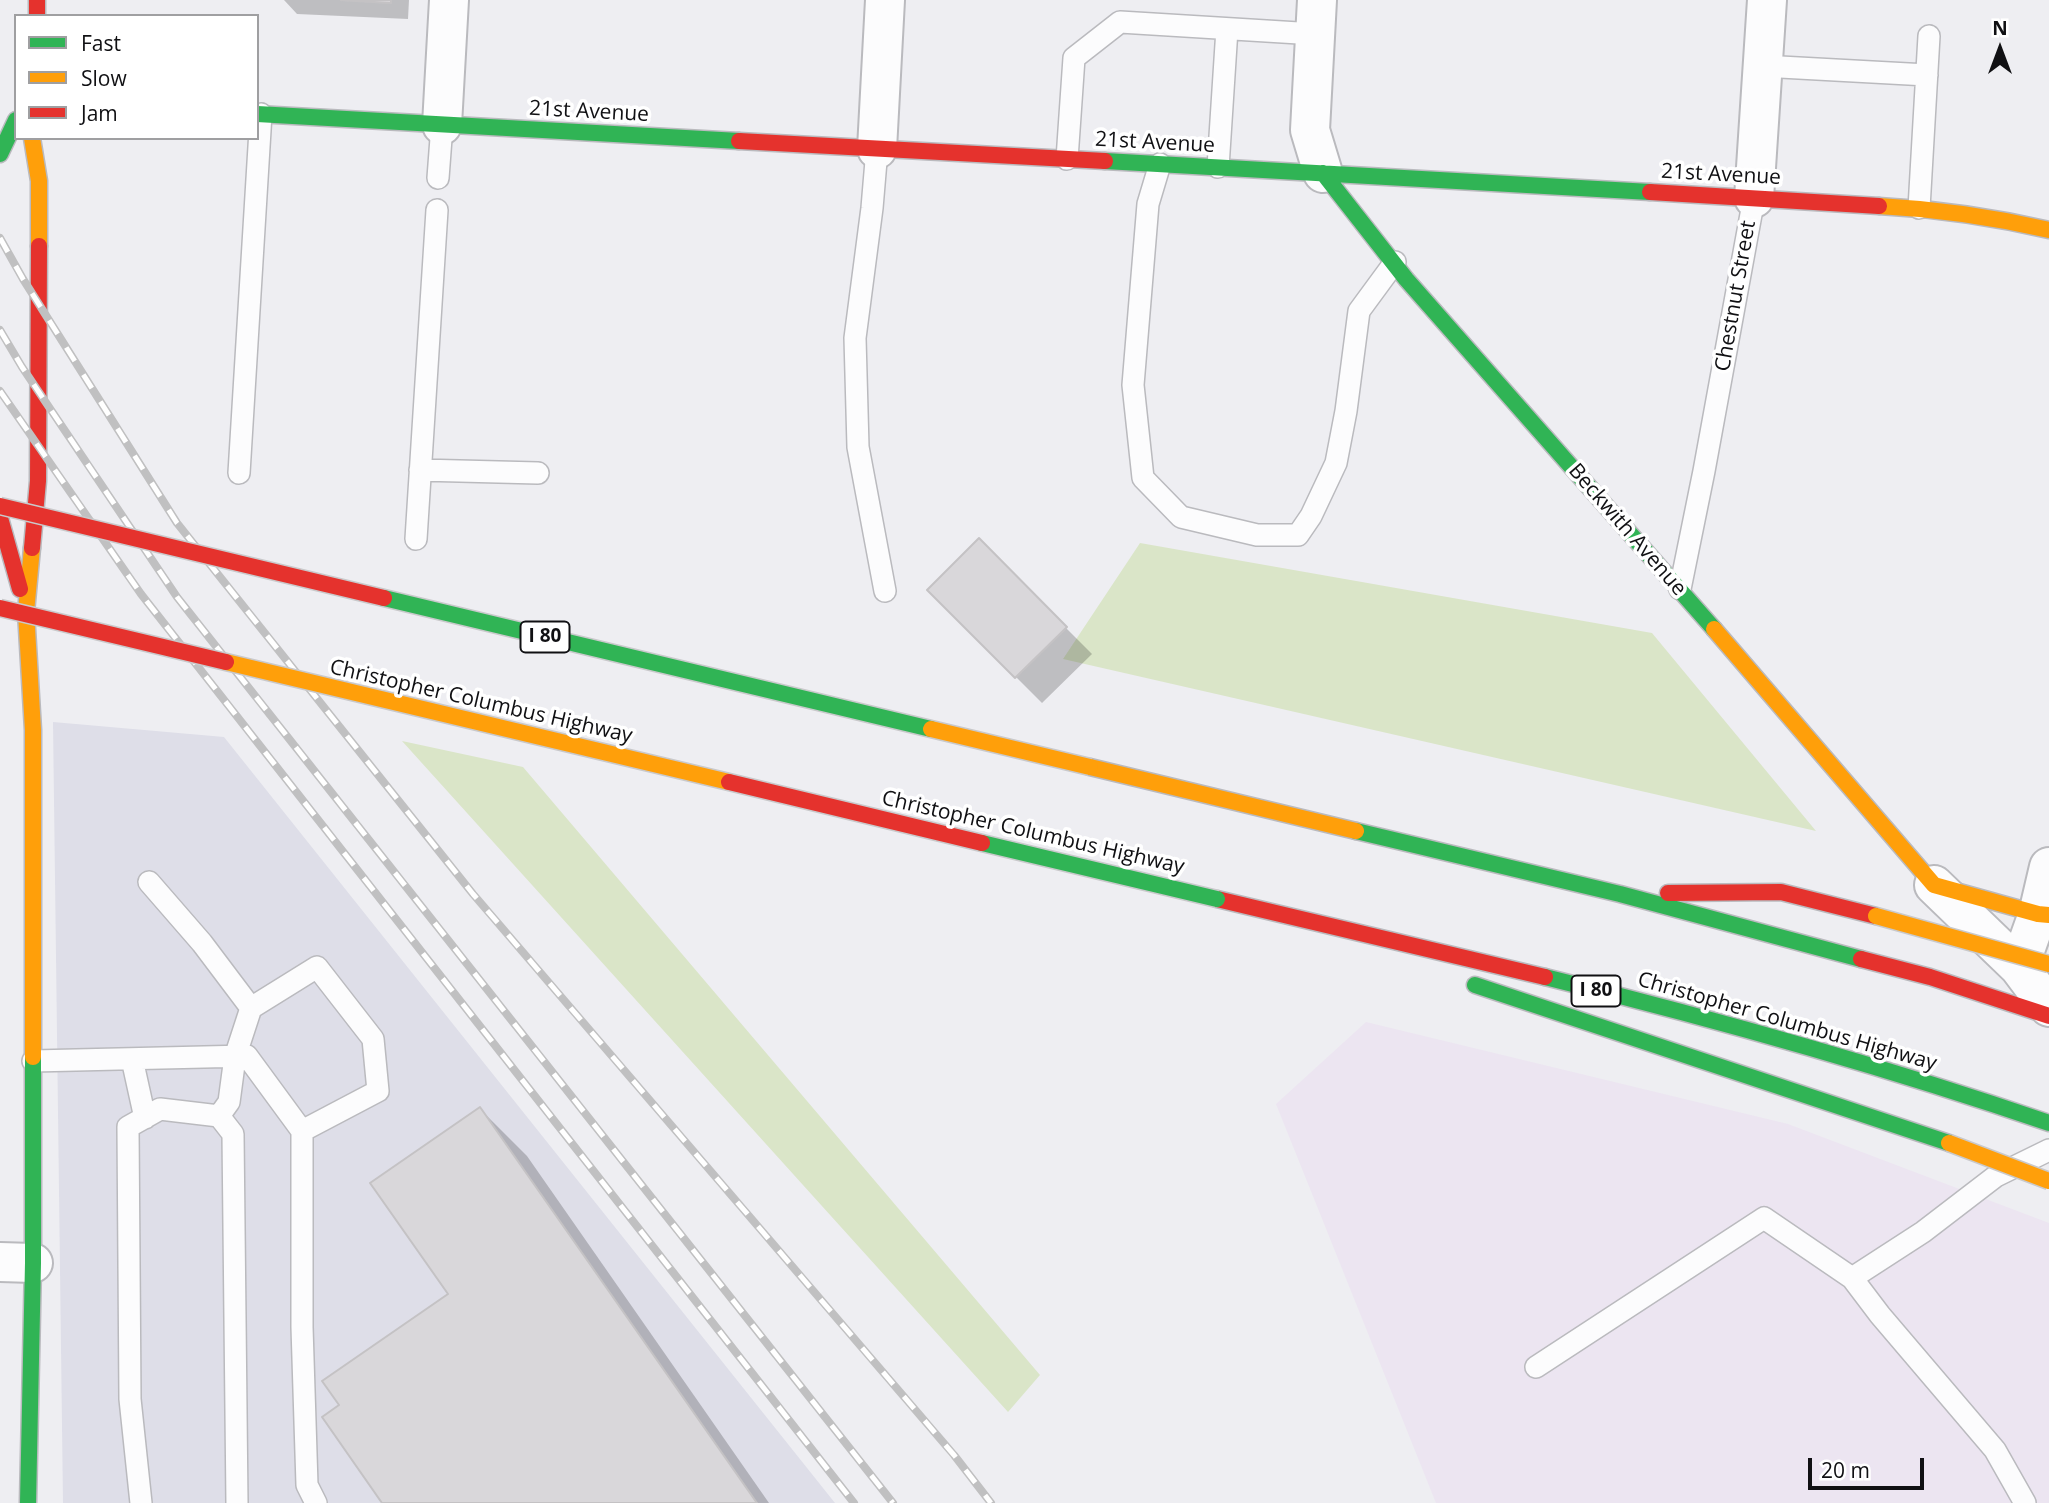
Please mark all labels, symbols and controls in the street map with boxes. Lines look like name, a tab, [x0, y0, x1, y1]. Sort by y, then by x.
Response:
legend	[14, 14, 259, 140]
north arrow	[1965, 14, 2035, 84]
text: N	[1992, 15, 2008, 41]
text: Fast	[81, 29, 121, 57]
text: Slow	[81, 64, 127, 92]
street label: 21st Avenue	[528, 96, 650, 128]
text: Jam	[81, 99, 118, 127]
street label: 21st Avenue	[1094, 127, 1216, 159]
street label: 21st Avenue	[1660, 159, 1782, 191]
street label: Chestnut Street	[1710, 219, 1762, 373]
street label: Beckwith Avenue	[1563, 459, 1691, 601]
road number: I 80	[520, 622, 570, 652]
street label: Christopher Columbus Highway	[327, 655, 635, 749]
street label: Christopher Columbus Highway	[879, 786, 1187, 880]
street label: Christopher Columbus Highway	[1635, 967, 1939, 1077]
road number: I 80	[1572, 976, 1620, 1007]
scale bar	[1811, 1444, 1926, 1488]
text: 20 m	[1821, 1456, 1870, 1484]

